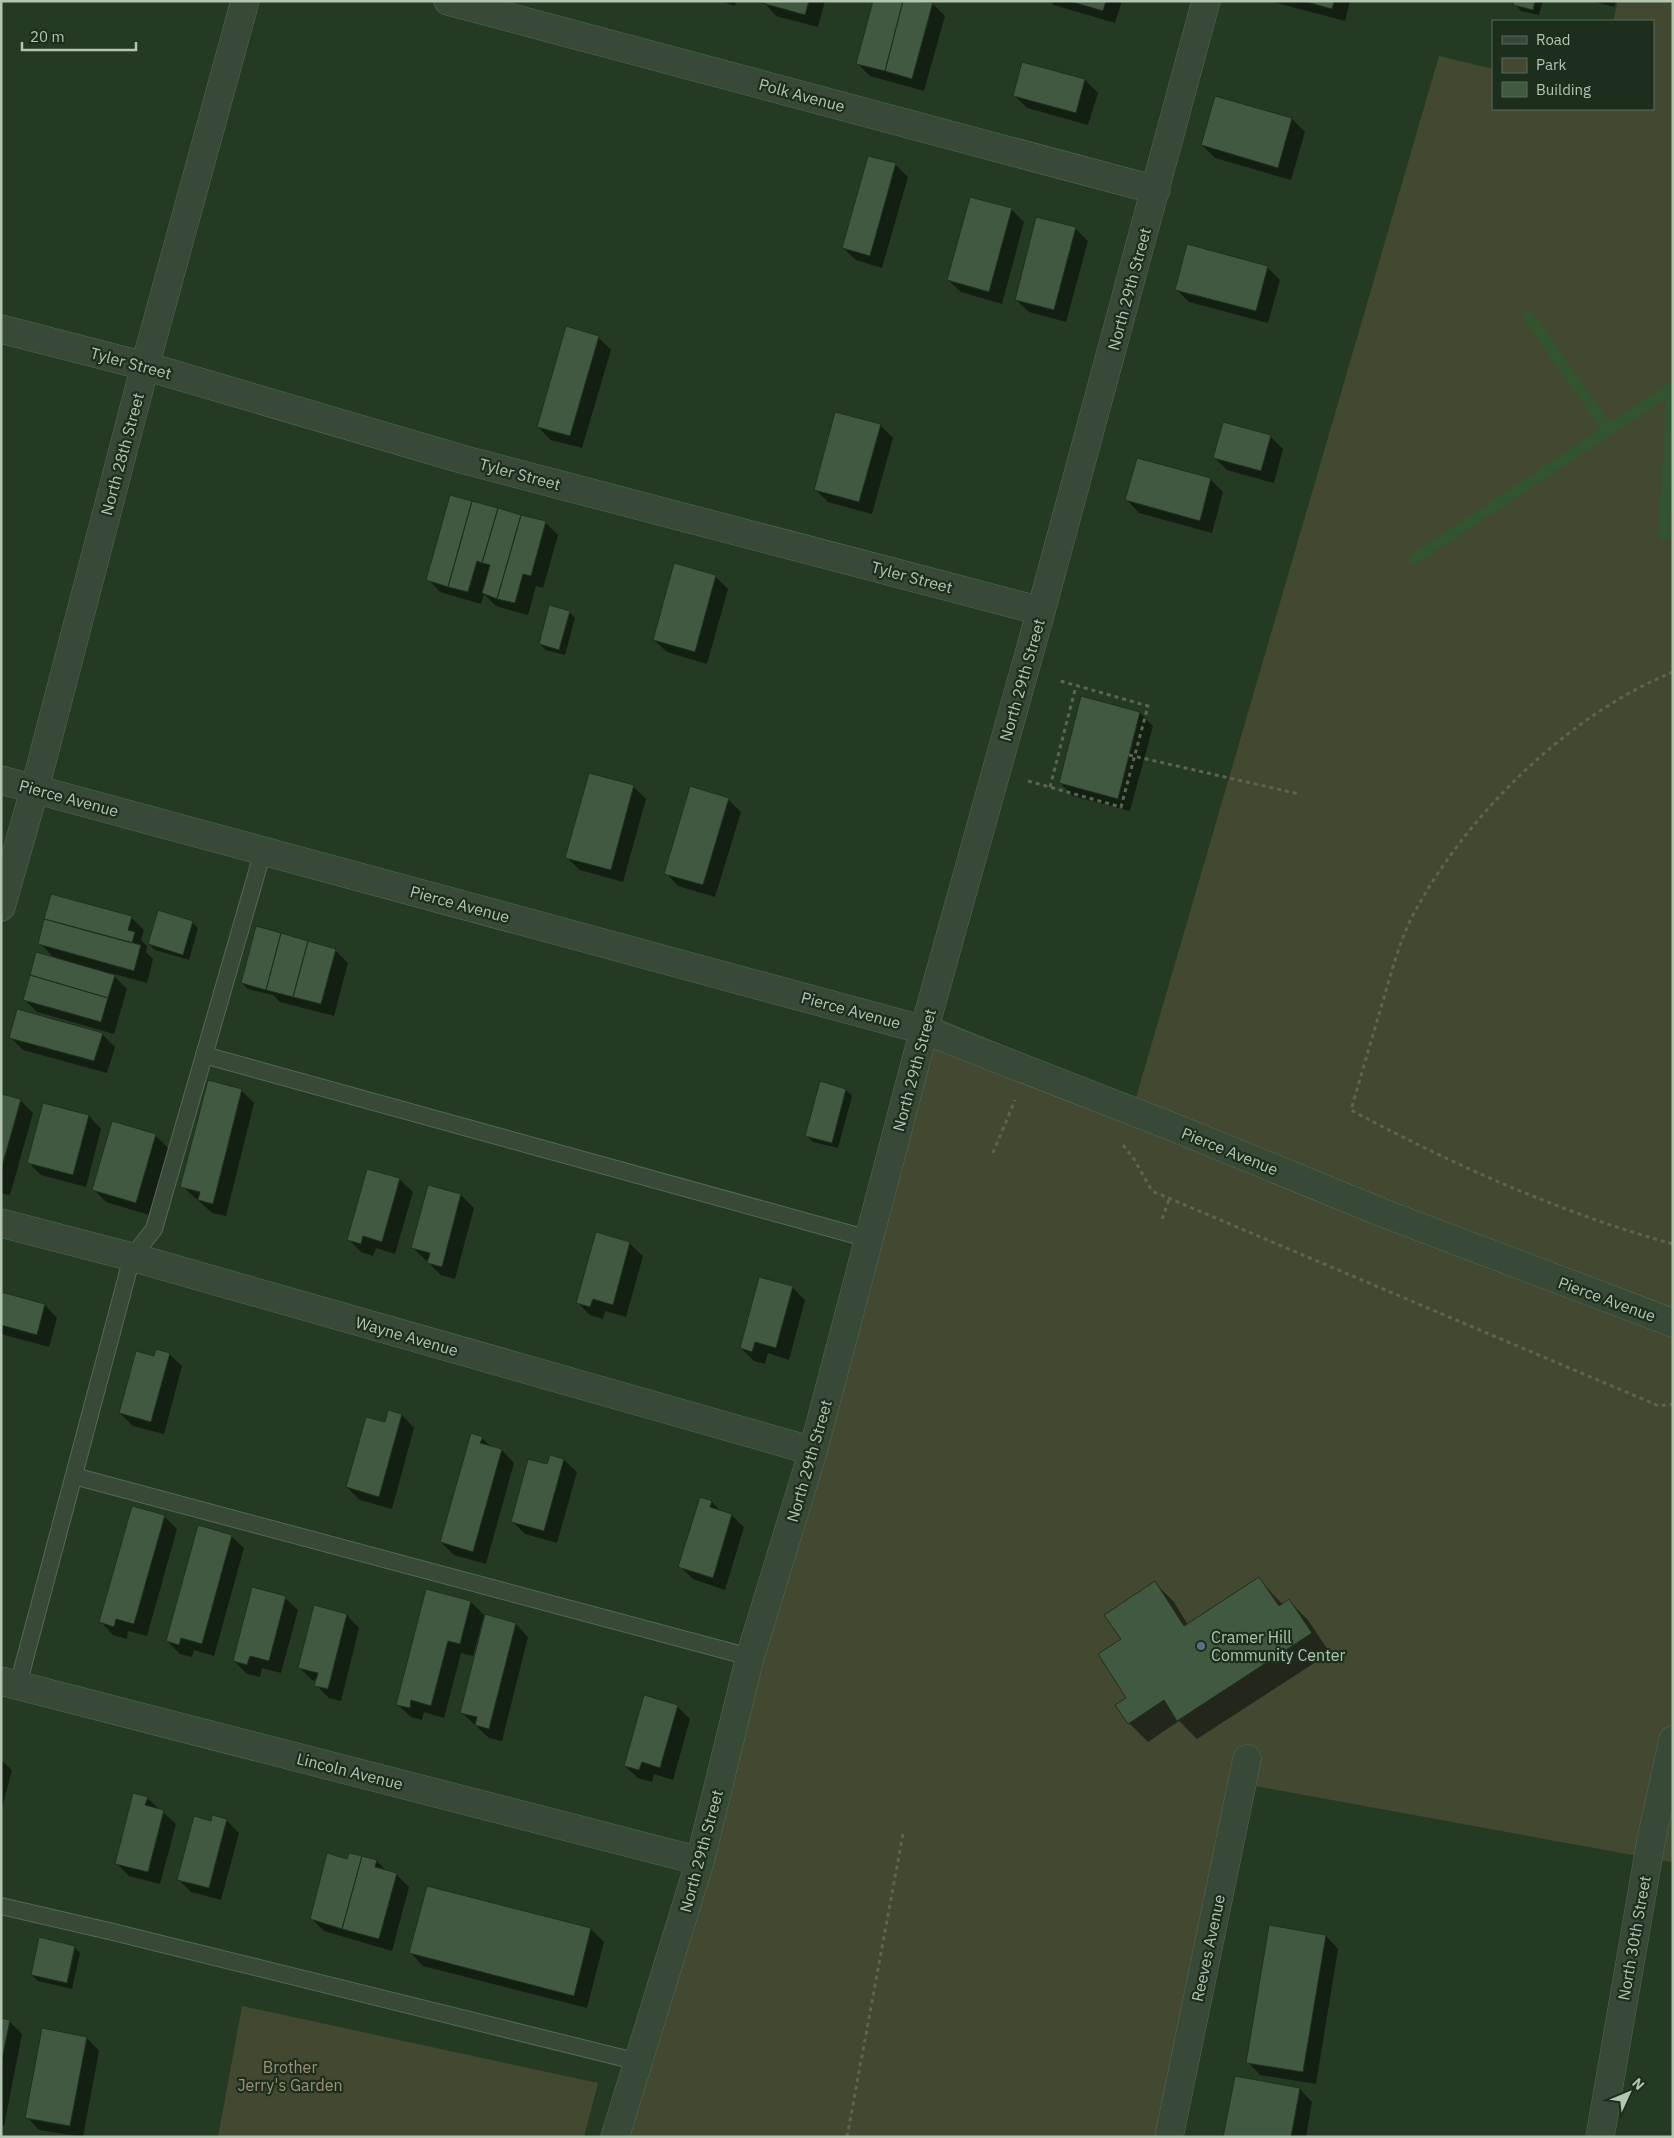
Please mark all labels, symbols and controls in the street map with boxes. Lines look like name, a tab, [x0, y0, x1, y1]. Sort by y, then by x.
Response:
scale bar	[22, 20, 136, 52]
legend	[1492, 20, 1654, 110]
text: 20 m	[30, 27, 65, 46]
text: Road	[1536, 30, 1571, 49]
text: Park	[1536, 55, 1566, 74]
street label: Polk Avenue	[757, 74, 847, 116]
text: Building	[1536, 80, 1591, 99]
street label: North 29th Street	[1103, 225, 1155, 353]
street label: Tyler Street	[88, 343, 174, 383]
street label: North 28th Street	[96, 390, 148, 518]
street label: Tyler Street	[477, 454, 563, 494]
street label: Tyler Street	[869, 557, 955, 597]
street label: North 29th Street	[995, 617, 1049, 743]
street label: Pierce Avenue	[17, 775, 121, 821]
street label: Pierce Avenue	[408, 881, 512, 927]
street label: Pierce Avenue	[799, 987, 903, 1033]
street label: North 29th Street	[888, 1006, 940, 1134]
street label: Pierce Avenue	[1179, 1123, 1281, 1179]
street label: Pierce Avenue	[1556, 1272, 1659, 1326]
street label: Wayne Avenue	[353, 1312, 461, 1360]
street label: North 29th Street	[782, 1398, 836, 1524]
place label: Cramer Hill Community Center	[1211, 1627, 1346, 1665]
marker: Cramer Hill Community Center	[1195, 1640, 1207, 1652]
street label: Lincoln Avenue	[295, 1748, 405, 1794]
street label: North 29th Street	[675, 1787, 727, 1915]
street label: North 30th Street	[1613, 1874, 1655, 2002]
street label: Reeves Avenue	[1187, 1892, 1229, 2003]
park label: Brother Jerry's Garden	[237, 2057, 343, 2095]
north arrow	[1604, 2068, 1654, 2118]
text: N	[1628, 2074, 1648, 2094]

